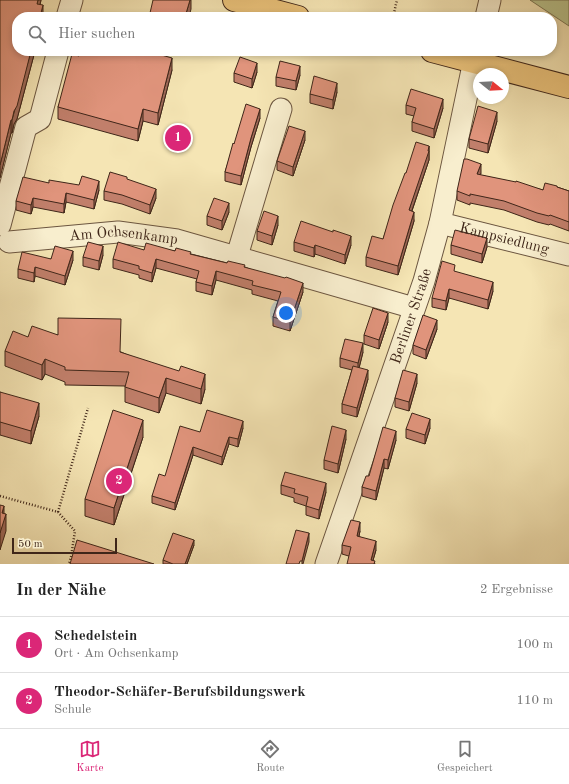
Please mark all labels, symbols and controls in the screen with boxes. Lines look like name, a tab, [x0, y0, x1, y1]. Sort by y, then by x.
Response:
search box	[12, 12, 557, 56]
icon: search	[26, 23, 48, 45]
text: Hier suchen	[58, 27, 135, 42]
north arrow	[473, 68, 509, 104]
pin: 1	[165, 123, 191, 153]
street label: Kampsiedlung	[458, 221, 551, 257]
street label: Am Ochsenkamp	[68, 224, 179, 248]
street label: Berliner Straße	[388, 267, 435, 366]
your location	[276, 303, 296, 323]
pin: 2	[106, 466, 132, 496]
scale bar	[12, 536, 117, 555]
text: 50 m	[18, 539, 43, 550]
text: In der Nähe	[16, 582, 106, 599]
text: 2 Ergebnisse	[480, 583, 553, 596]
text: Schedelstein	[54, 629, 137, 644]
text: 1	[25, 638, 33, 651]
text: 100 m	[516, 638, 553, 651]
text: Ort · Am Ochsenkamp	[54, 647, 179, 660]
text: Theodor-Schäfer-Berufsbildungswerk	[54, 685, 306, 700]
text: 2	[25, 694, 33, 707]
text: 110 m	[516, 694, 553, 707]
text: Schule	[54, 703, 91, 716]
tab: Karte	[76, 738, 104, 776]
tab: Route	[256, 738, 284, 776]
tab: Gespeichert	[437, 738, 493, 776]

